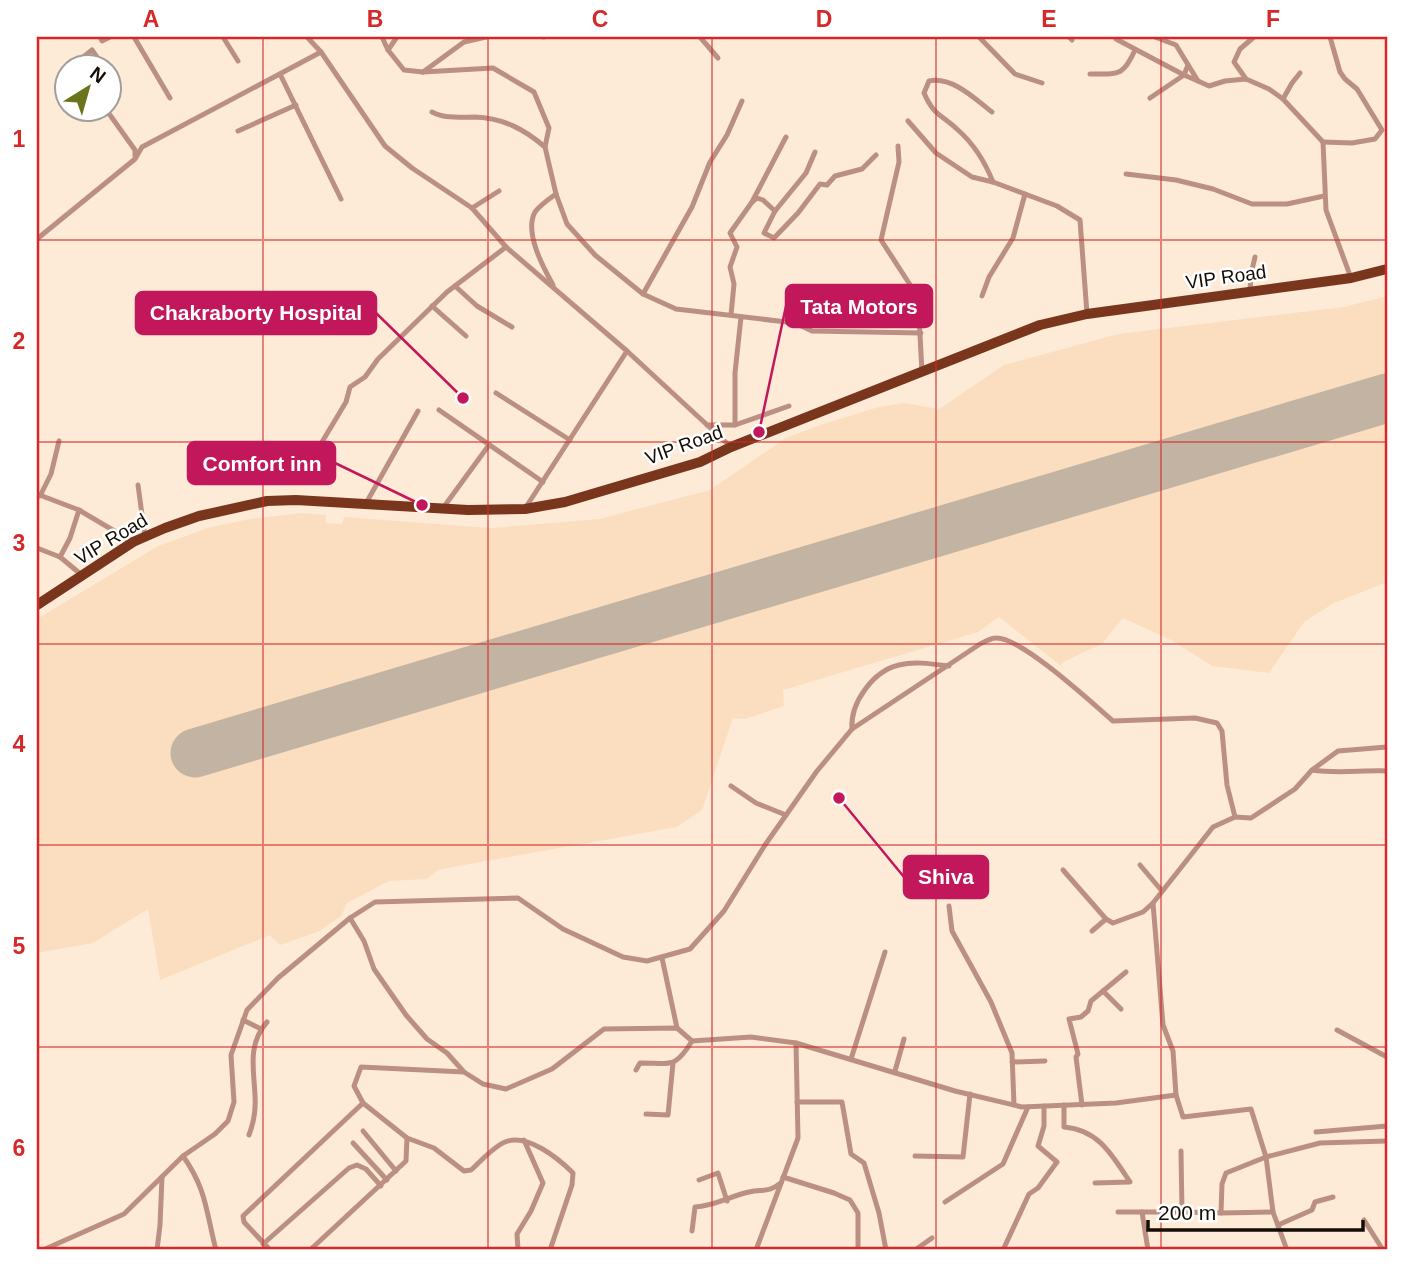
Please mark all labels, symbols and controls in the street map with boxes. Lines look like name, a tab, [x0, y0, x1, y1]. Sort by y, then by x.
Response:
text: A	[143, 6, 159, 32]
text: B	[367, 6, 383, 32]
text: C	[592, 6, 608, 32]
text: D	[816, 6, 832, 32]
text: E	[1041, 6, 1057, 32]
text: F	[1266, 6, 1280, 32]
north arrow	[52, 52, 122, 122]
text: N	[86, 62, 110, 87]
text: 1	[13, 126, 26, 152]
street label: VIP Road	[1184, 261, 1268, 293]
callout: Tata Motors	[786, 285, 932, 327]
callout: Chakraborty Hospital	[136, 292, 376, 334]
text: Tata Motors	[800, 295, 918, 318]
text: Chakraborty Hospital	[150, 301, 362, 324]
text: 2	[13, 328, 25, 354]
street label: VIP Road	[642, 421, 726, 469]
callout: Comfort inn	[188, 442, 335, 484]
text: Comfort inn	[203, 452, 321, 475]
street label: VIP Road	[71, 509, 151, 569]
text: 3	[13, 530, 25, 556]
text: 4	[13, 731, 26, 757]
callout: Shiva	[904, 856, 988, 898]
text: Shiva	[918, 865, 974, 888]
text: 5	[13, 933, 26, 959]
text: 6	[13, 1135, 25, 1161]
scale bar	[1148, 1189, 1363, 1233]
text: 200 m	[1158, 1201, 1216, 1224]

